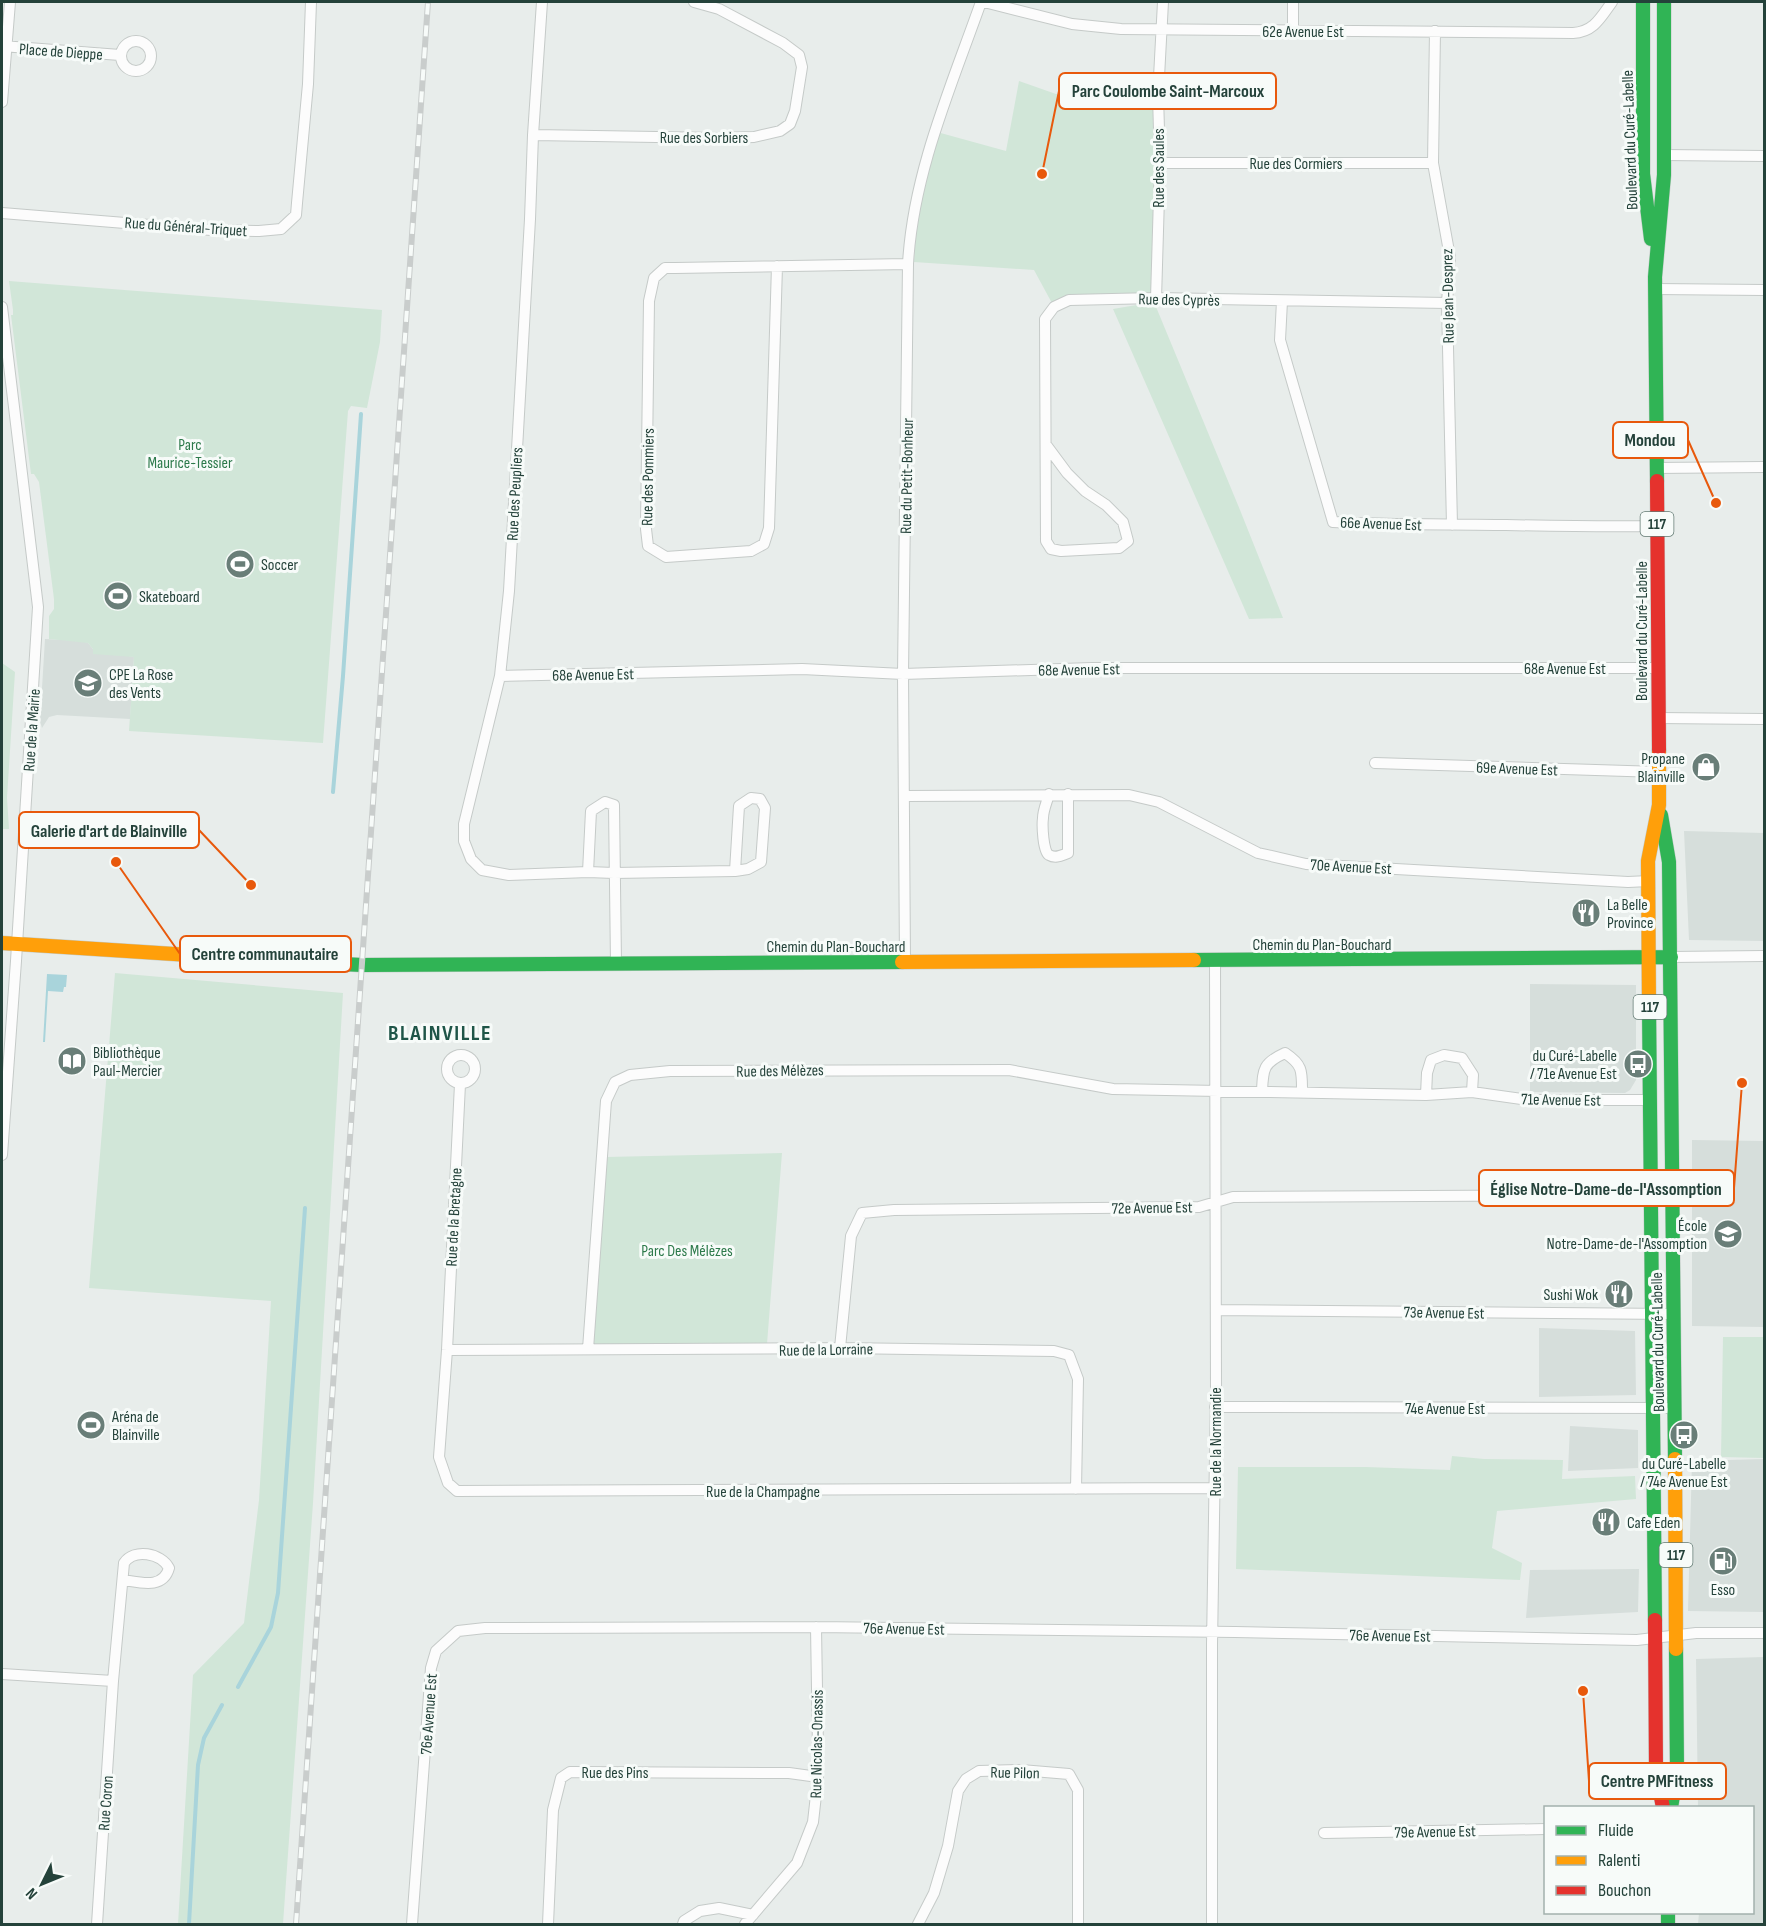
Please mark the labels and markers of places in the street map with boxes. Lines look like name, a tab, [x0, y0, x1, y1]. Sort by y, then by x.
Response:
callout: Parc Coulombe Saint-Marcoux	[1059, 73, 1276, 109]
callout: Mondou	[1613, 422, 1688, 458]
sports icon: Soccer	[224, 548, 256, 580]
place label: Soccer	[261, 556, 299, 575]
sports icon: Skateboard	[102, 580, 134, 612]
place label: Skateboard	[139, 588, 200, 607]
place label: CPE La Rose des Vents	[109, 666, 173, 703]
school or university icon: CPE La Rose des Vents	[72, 667, 104, 699]
place label: Propane Blainville	[1637, 750, 1685, 787]
shop icon: Propane Blainville	[1690, 751, 1722, 783]
callout: Galerie d'art de Blainville	[19, 812, 199, 848]
place label: La Belle Province	[1607, 896, 1653, 933]
restaurant icon: La Belle Province	[1570, 897, 1602, 929]
callout: Centre communautaire	[180, 936, 351, 972]
place label: Bibliothèque Paul-Mercier	[93, 1044, 162, 1081]
library icon: Bibliothèque Paul-Mercier	[56, 1045, 88, 1077]
place label: du Curé-Labelle / 71e Avenue Est	[1530, 1047, 1617, 1084]
bus stop icon: du Curé-Labelle / 71e Avenue Est	[1622, 1048, 1654, 1080]
callout: Église Notre-Dame-de-l'Assomption	[1479, 1170, 1734, 1206]
place label: École Notre-Dame-de-l'Assomption	[1547, 1217, 1707, 1254]
school or university icon: École Notre-Dame-de-l'Assomption	[1712, 1218, 1744, 1250]
restaurant icon: Sushi Wok	[1603, 1278, 1635, 1310]
place label: Sushi Wok	[1543, 1286, 1598, 1305]
place label: Aréna de Blainville	[111, 1408, 160, 1445]
sports icon: Aréna de Blainville	[75, 1409, 107, 1441]
bus stop icon: du Curé-Labelle / 74e Avenue Est	[1668, 1419, 1700, 1451]
place label: du Curé-Labelle / 74e Avenue Est	[1640, 1455, 1728, 1492]
restaurant icon: Cafe Eden	[1590, 1506, 1622, 1538]
place label: Cafe Eden	[1627, 1514, 1680, 1533]
fuel station icon: Esso	[1707, 1545, 1739, 1577]
place label: Esso	[1711, 1581, 1735, 1600]
callout: Centre PMFitness	[1589, 1763, 1726, 1799]

